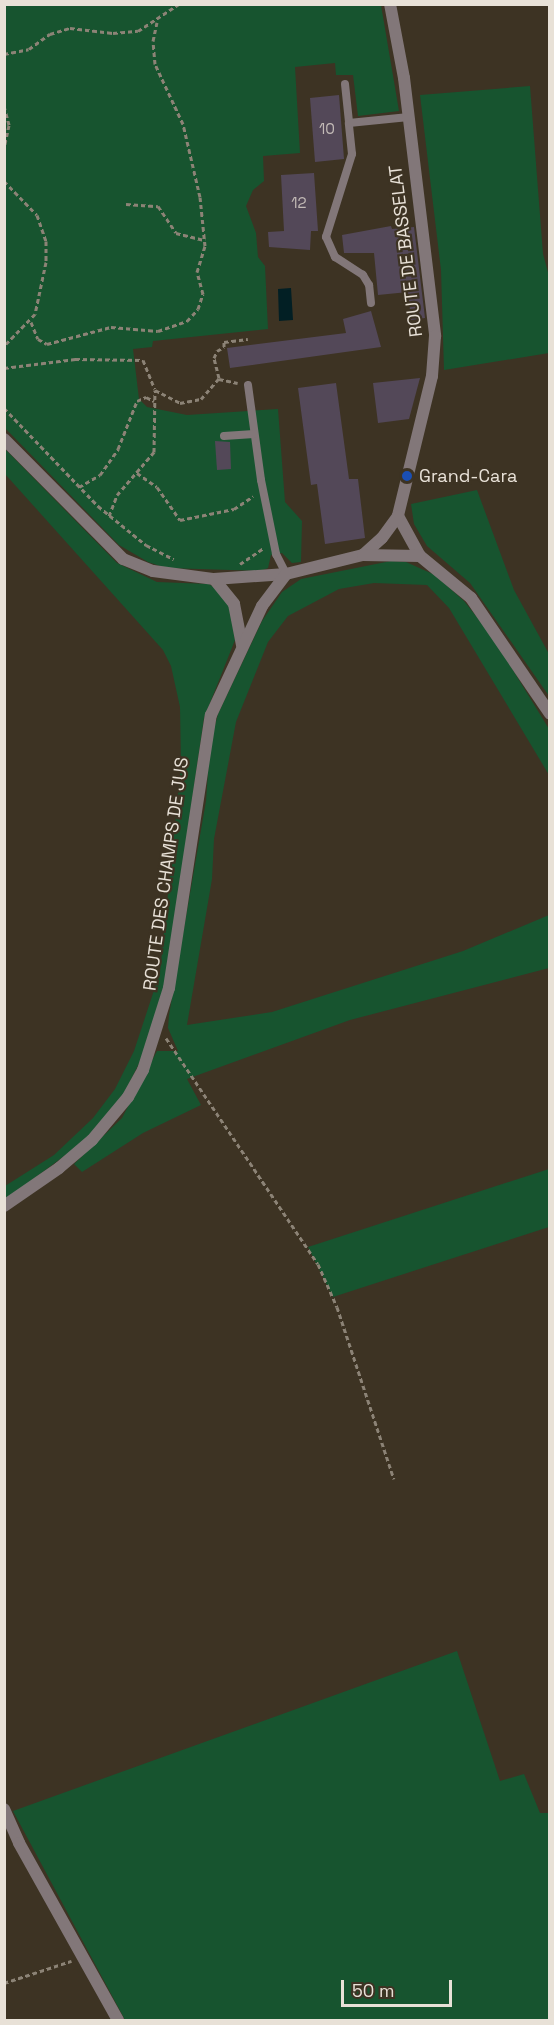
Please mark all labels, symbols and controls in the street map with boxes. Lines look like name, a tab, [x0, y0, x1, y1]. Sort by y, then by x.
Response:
house number: 10	[319, 120, 335, 138]
street label: ROUTE DE BASSELAT	[385, 164, 427, 338]
house number: 12	[291, 194, 307, 212]
place label: Grand-Cara	[419, 465, 517, 487]
marker: Grand-Cara	[400, 469, 414, 483]
street label: ROUTE DES CHAMPS DE JUS	[139, 756, 193, 992]
scale bar	[344, 1968, 455, 2006]
text: 50 m	[352, 1979, 394, 2002]

